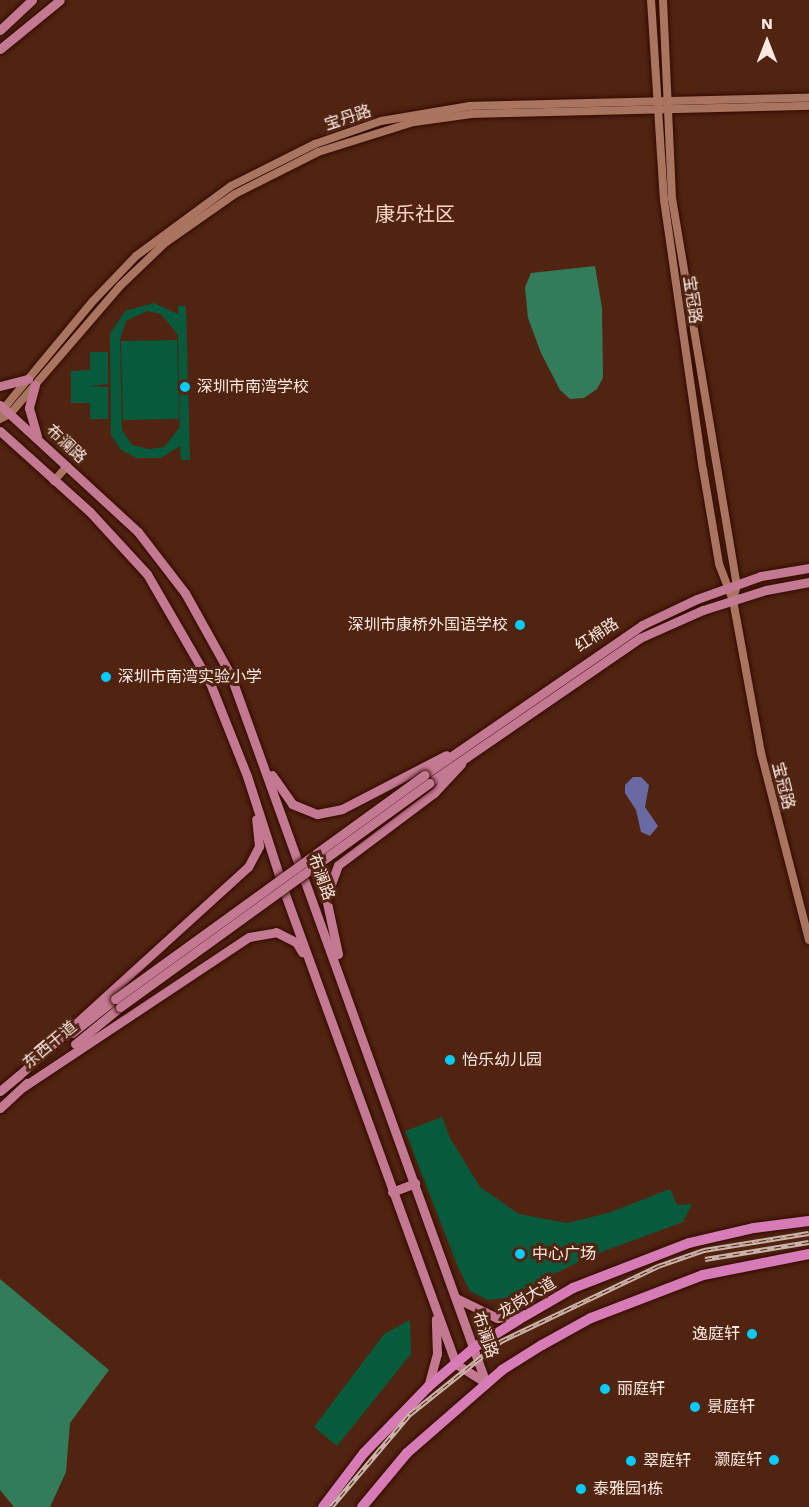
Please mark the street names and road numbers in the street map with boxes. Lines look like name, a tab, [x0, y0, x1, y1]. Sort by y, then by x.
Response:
street label: 宝丹路	[322, 101, 374, 135]
street label: 宝冠路	[679, 275, 705, 325]
street label: 布澜路	[42, 421, 90, 467]
street label: 红棉路	[572, 614, 622, 656]
street label: 宝冠路	[768, 760, 798, 812]
street label: 布澜路	[304, 851, 338, 903]
street label: 东西干道	[19, 1017, 81, 1073]
street label: 龙岗大道	[495, 1273, 559, 1323]
street label: 布澜路	[468, 1309, 502, 1361]

